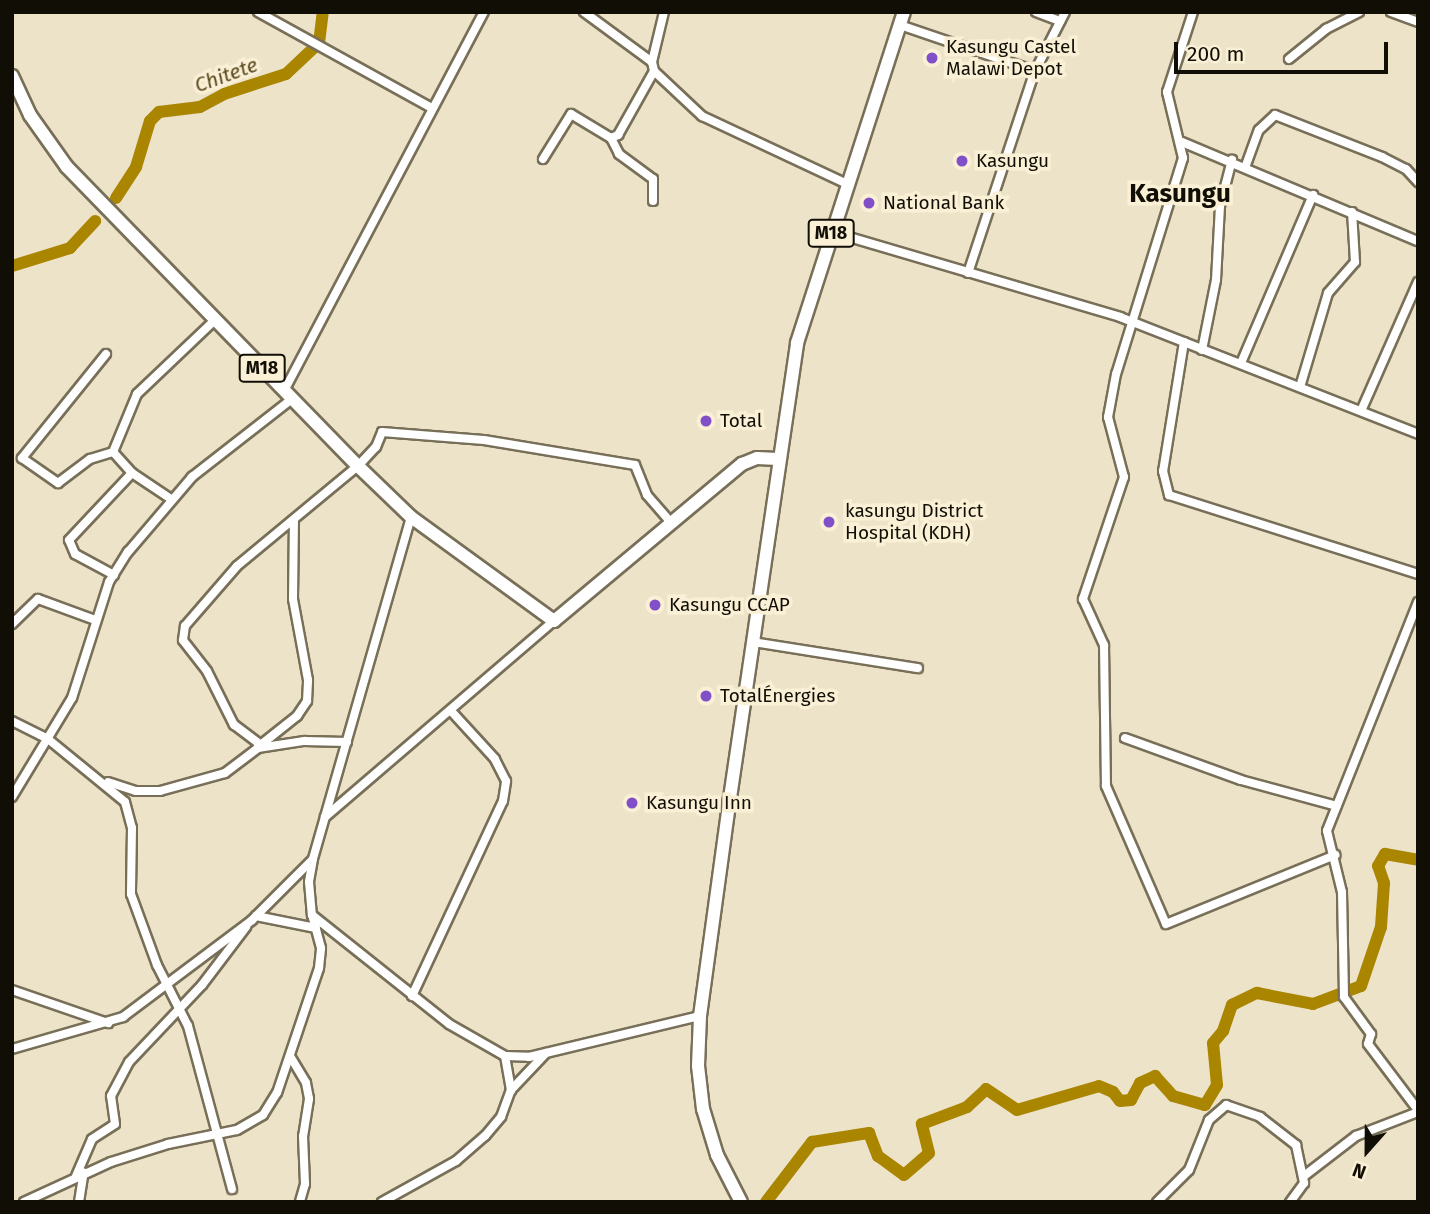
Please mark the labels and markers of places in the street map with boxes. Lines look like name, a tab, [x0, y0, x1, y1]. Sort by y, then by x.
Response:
place label: Kasungu Castel Malawi Depot	[946, 36, 1076, 80]
marker: Kasungu Castel Malawi Depot	[924, 50, 940, 66]
place label: Kasungu	[976, 150, 1049, 172]
marker: Kasungu	[954, 153, 970, 169]
place label: National Bank	[883, 192, 1004, 214]
marker: National Bank	[861, 195, 877, 211]
place label: Total	[720, 410, 762, 432]
marker: Total	[698, 413, 714, 429]
place label: kasungu District Hospital (KDH)	[845, 500, 983, 544]
marker: kasungu District Hospital (KDH)	[819, 512, 839, 532]
place label: Kasungu CCAP	[669, 594, 790, 616]
marker: Kasungu CCAP	[647, 597, 663, 613]
place label: TotalÉnergies	[720, 685, 835, 707]
marker: TotalÉnergies	[698, 688, 714, 704]
place label: Kasungu Inn	[646, 792, 752, 814]
marker: Kasungu Inn	[624, 795, 640, 811]

